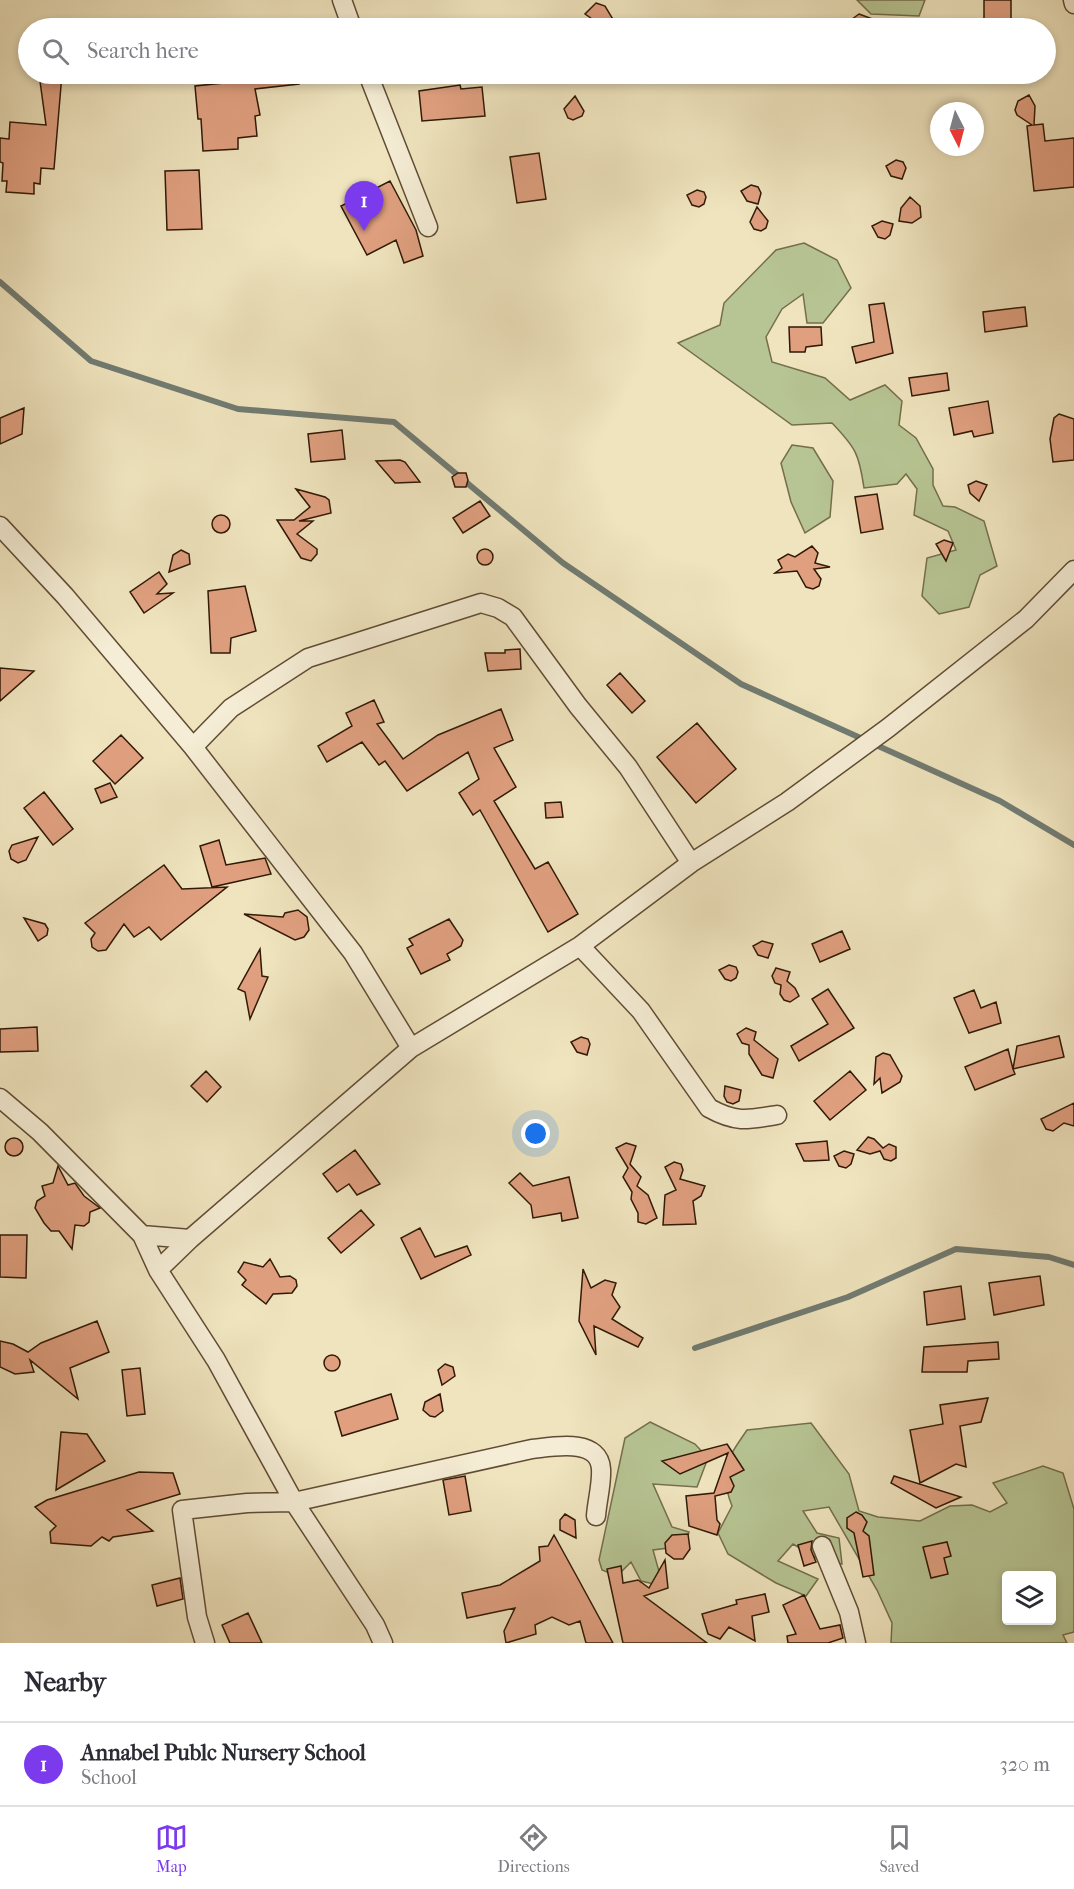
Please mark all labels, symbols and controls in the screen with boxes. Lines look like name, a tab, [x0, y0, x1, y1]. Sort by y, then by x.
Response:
search box	[18, 18, 1056, 84]
icon: search	[39, 35, 72, 68]
text: Search here	[87, 38, 199, 64]
north arrow	[930, 102, 984, 156]
pin: 1	[344, 182, 384, 231]
your location	[521, 1119, 550, 1148]
map controls	[1002, 1571, 1056, 1625]
button: layers	[1002, 1571, 1056, 1625]
text: Nearby	[24, 1667, 106, 1698]
text: Annabel Publc Nursery School	[81, 1740, 366, 1766]
text: 1	[40, 1753, 47, 1776]
text: 320 m	[1000, 1753, 1050, 1776]
text: School	[81, 1766, 137, 1789]
tab: Map	[155, 1821, 188, 1876]
tab: Directions	[498, 1821, 570, 1876]
tab: Saved	[879, 1821, 919, 1876]

